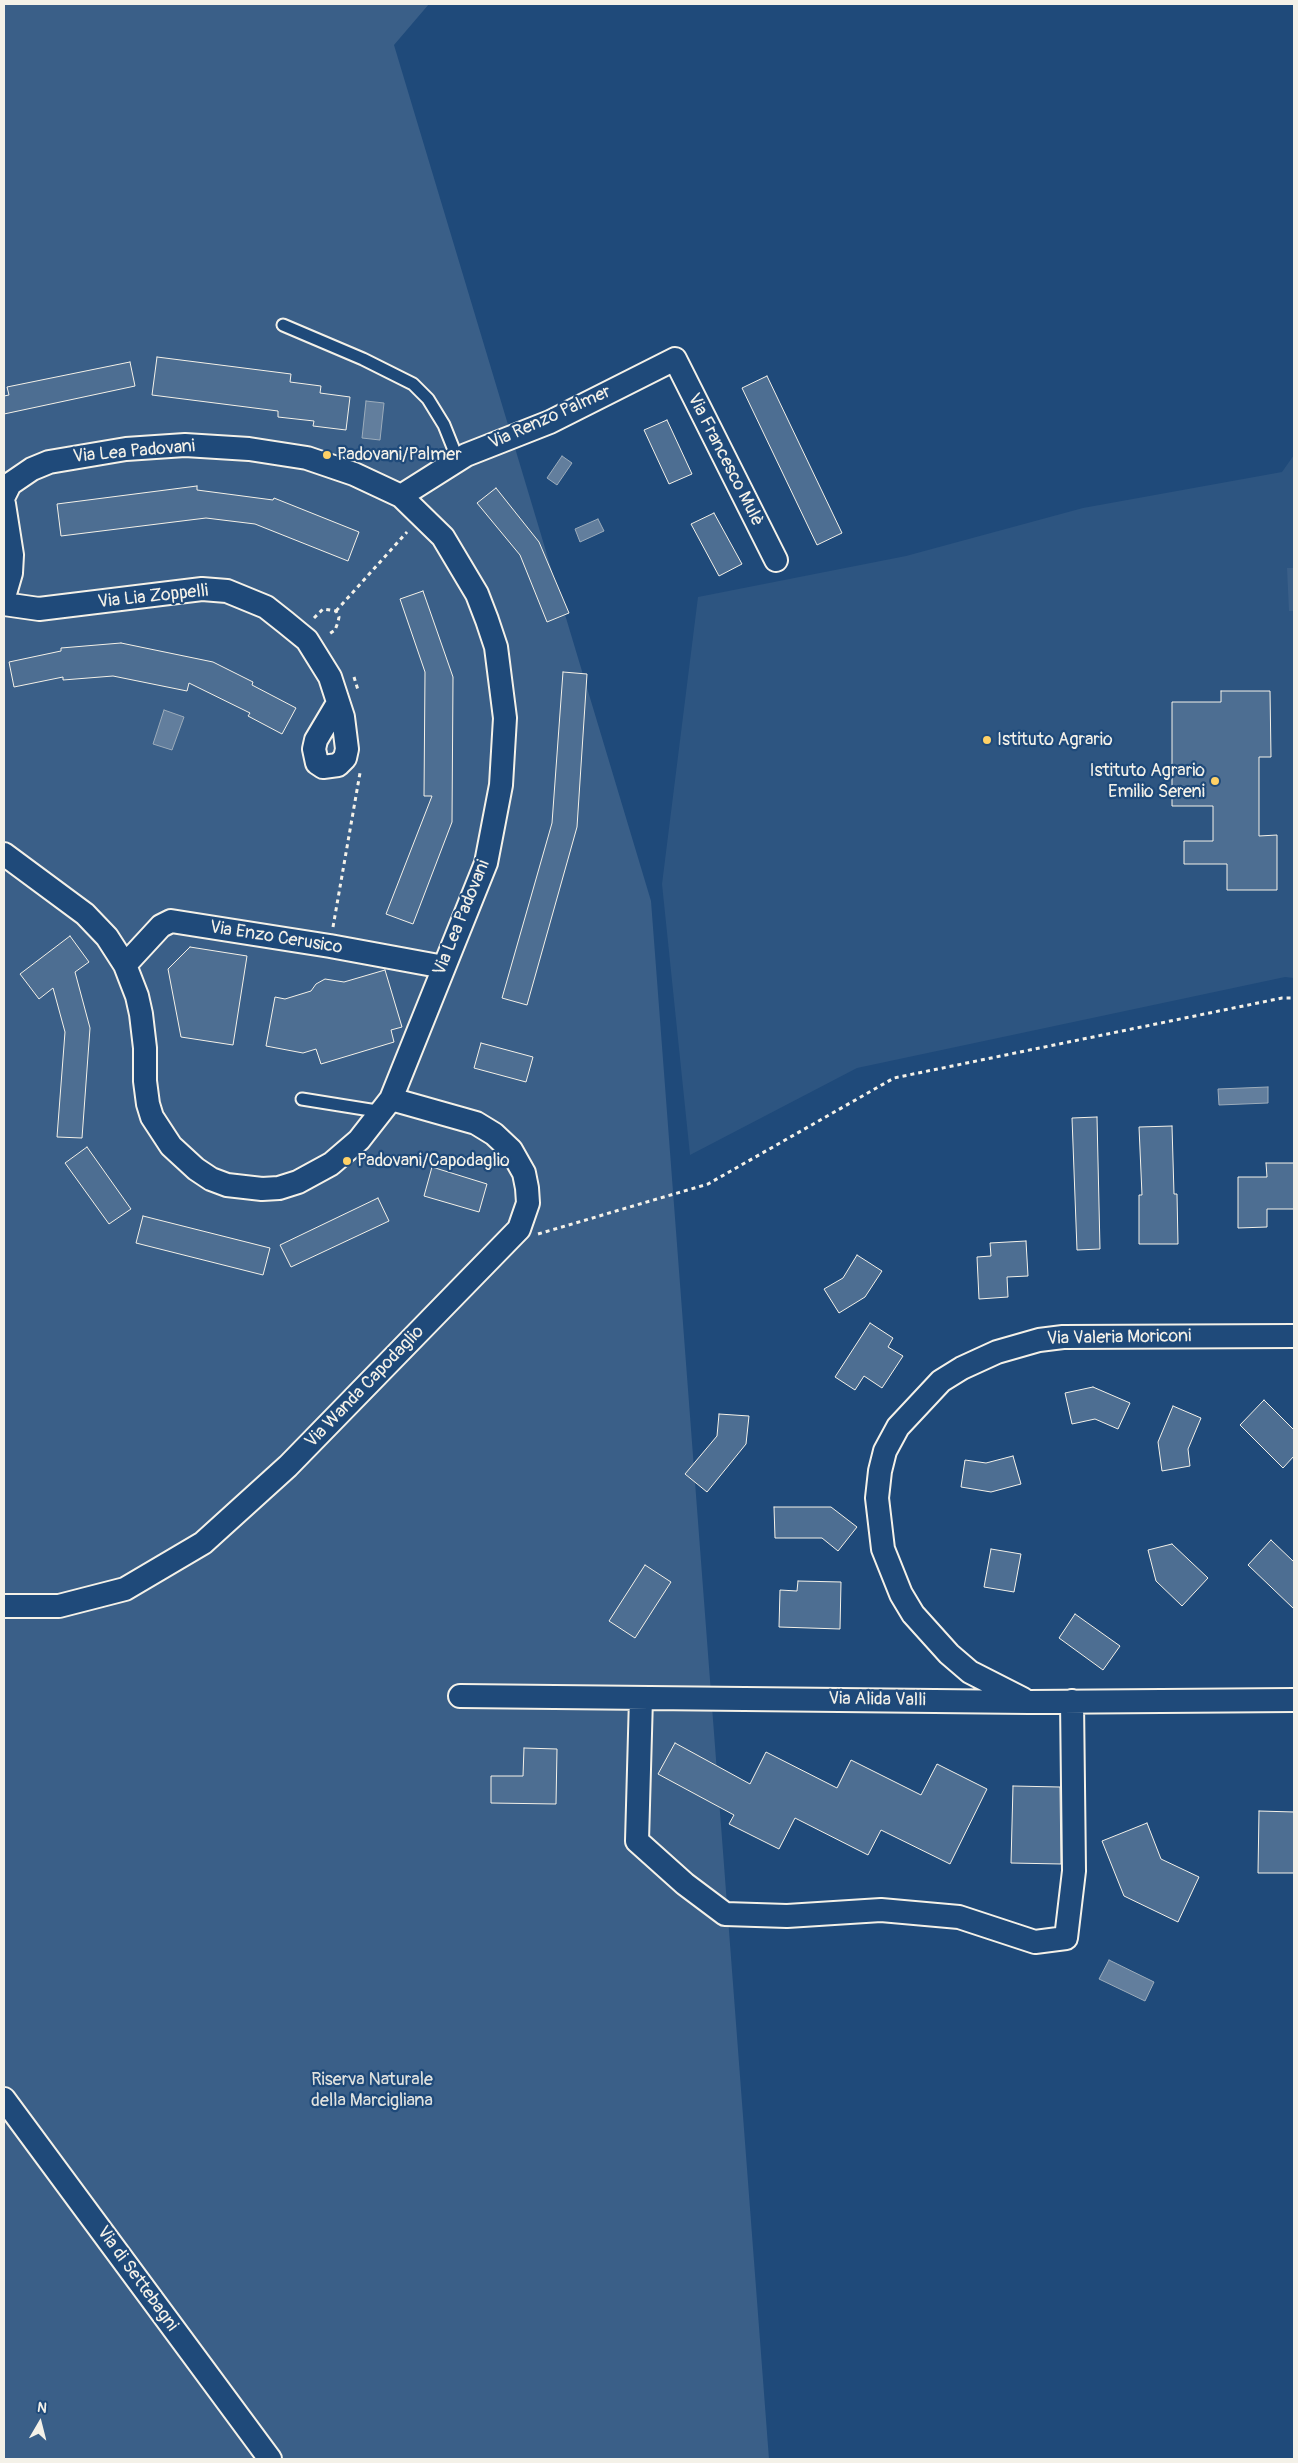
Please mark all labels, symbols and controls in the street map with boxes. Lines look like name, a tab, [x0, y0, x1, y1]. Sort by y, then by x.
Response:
street label: Via Renzo Palmer	[486, 381, 614, 455]
street label: Via Francesco Mulè	[682, 390, 768, 530]
street label: Via Lea Padovani	[72, 436, 196, 468]
place label: Padovani/Palmer	[337, 444, 462, 466]
marker: Padovani/Palmer	[321, 449, 333, 461]
street label: Via Lia Zoppelli	[97, 580, 209, 614]
place label: Istituto Agrario	[997, 729, 1113, 751]
marker: Istituto Agrario	[981, 734, 993, 746]
place label: Istituto Agrario Emilio Sereni	[1089, 760, 1205, 802]
marker: Istituto Agrario Emilio Sereni	[1209, 775, 1221, 787]
street label: Via Lea Padovani	[429, 857, 495, 979]
street label: Via Enzo Cerusico	[208, 917, 344, 959]
place label: Padovani/Capodaglio	[357, 1150, 510, 1172]
marker: Padovani/Capodaglio	[341, 1155, 353, 1167]
street label: Via Wanda Capodaglio	[301, 1321, 429, 1453]
street label: Via Valeria Moriconi	[1046, 1326, 1192, 1350]
street label: Via Alida Valli	[828, 1688, 926, 1712]
park label: Riserva Naturale della Marcigliana	[311, 2069, 433, 2112]
street label: Via di Settebagni	[92, 2222, 182, 2336]
north arrow	[15, 2398, 65, 2448]
text: N	[36, 2399, 48, 2417]

